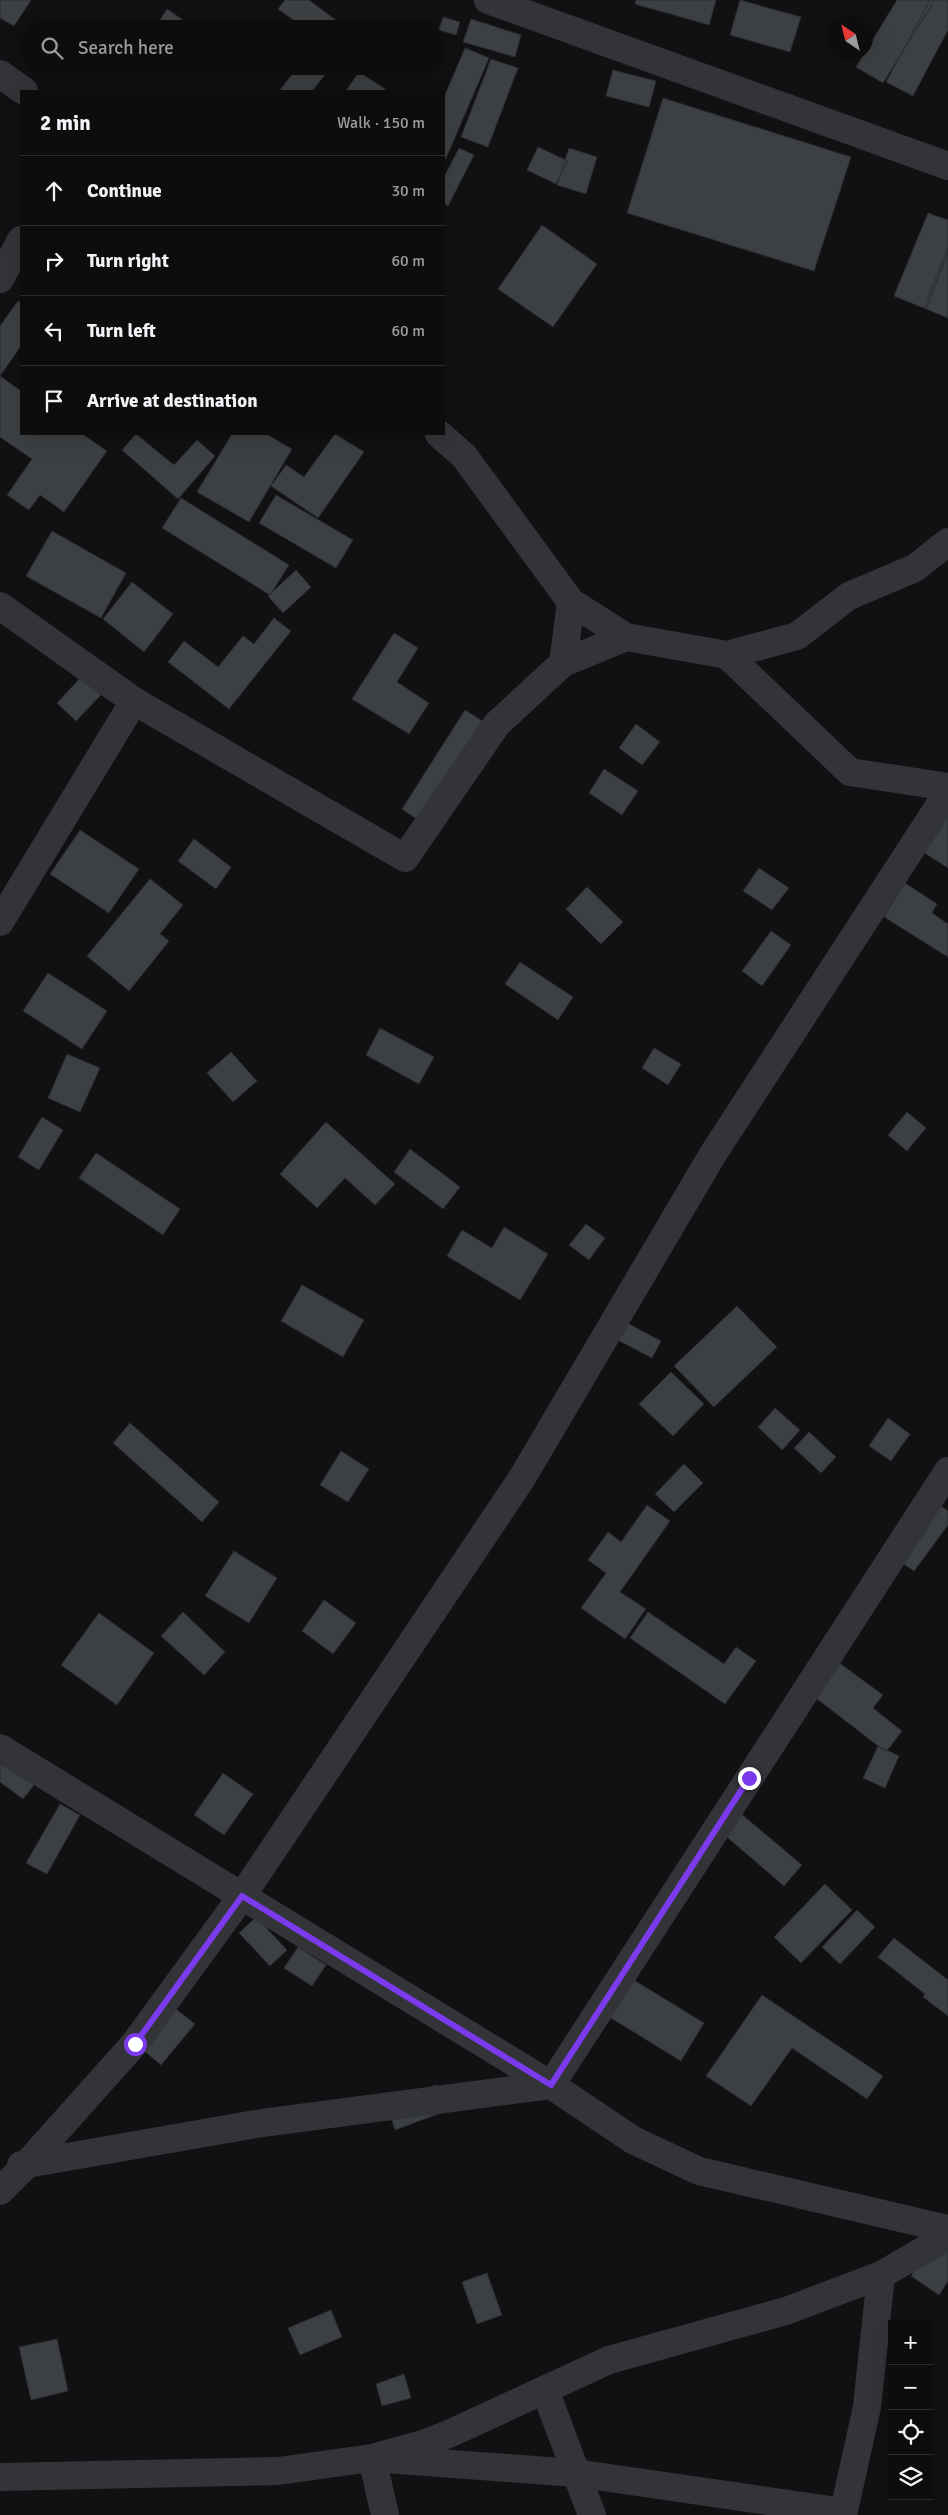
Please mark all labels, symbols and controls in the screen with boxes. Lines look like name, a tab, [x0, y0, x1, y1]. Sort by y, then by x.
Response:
north arrow	[828, 15, 873, 60]
search box	[20, 20, 445, 75]
icon: search	[38, 34, 66, 62]
text: Search here	[78, 36, 174, 60]
text: 2 min	[40, 110, 91, 136]
text: Walk · 150 m	[337, 113, 425, 133]
icon: ahead	[40, 177, 68, 205]
text: Continue	[87, 179, 162, 203]
text: 30 m	[391, 181, 425, 201]
icon: right	[40, 247, 68, 275]
text: Turn right	[87, 249, 169, 273]
text: 60 m	[391, 251, 425, 271]
icon: left	[40, 317, 68, 345]
text: Turn left	[87, 319, 156, 343]
text: 60 m	[391, 321, 425, 341]
icon: arrive	[40, 387, 68, 415]
text: Arrive at destination	[87, 389, 258, 413]
route end	[738, 1767, 761, 1790]
route start	[124, 2033, 147, 2056]
map controls	[888, 2320, 933, 2500]
button: +	[888, 2320, 933, 2365]
button: −	[888, 2365, 933, 2410]
button: locate	[888, 2410, 933, 2455]
button: layers	[888, 2455, 933, 2500]

